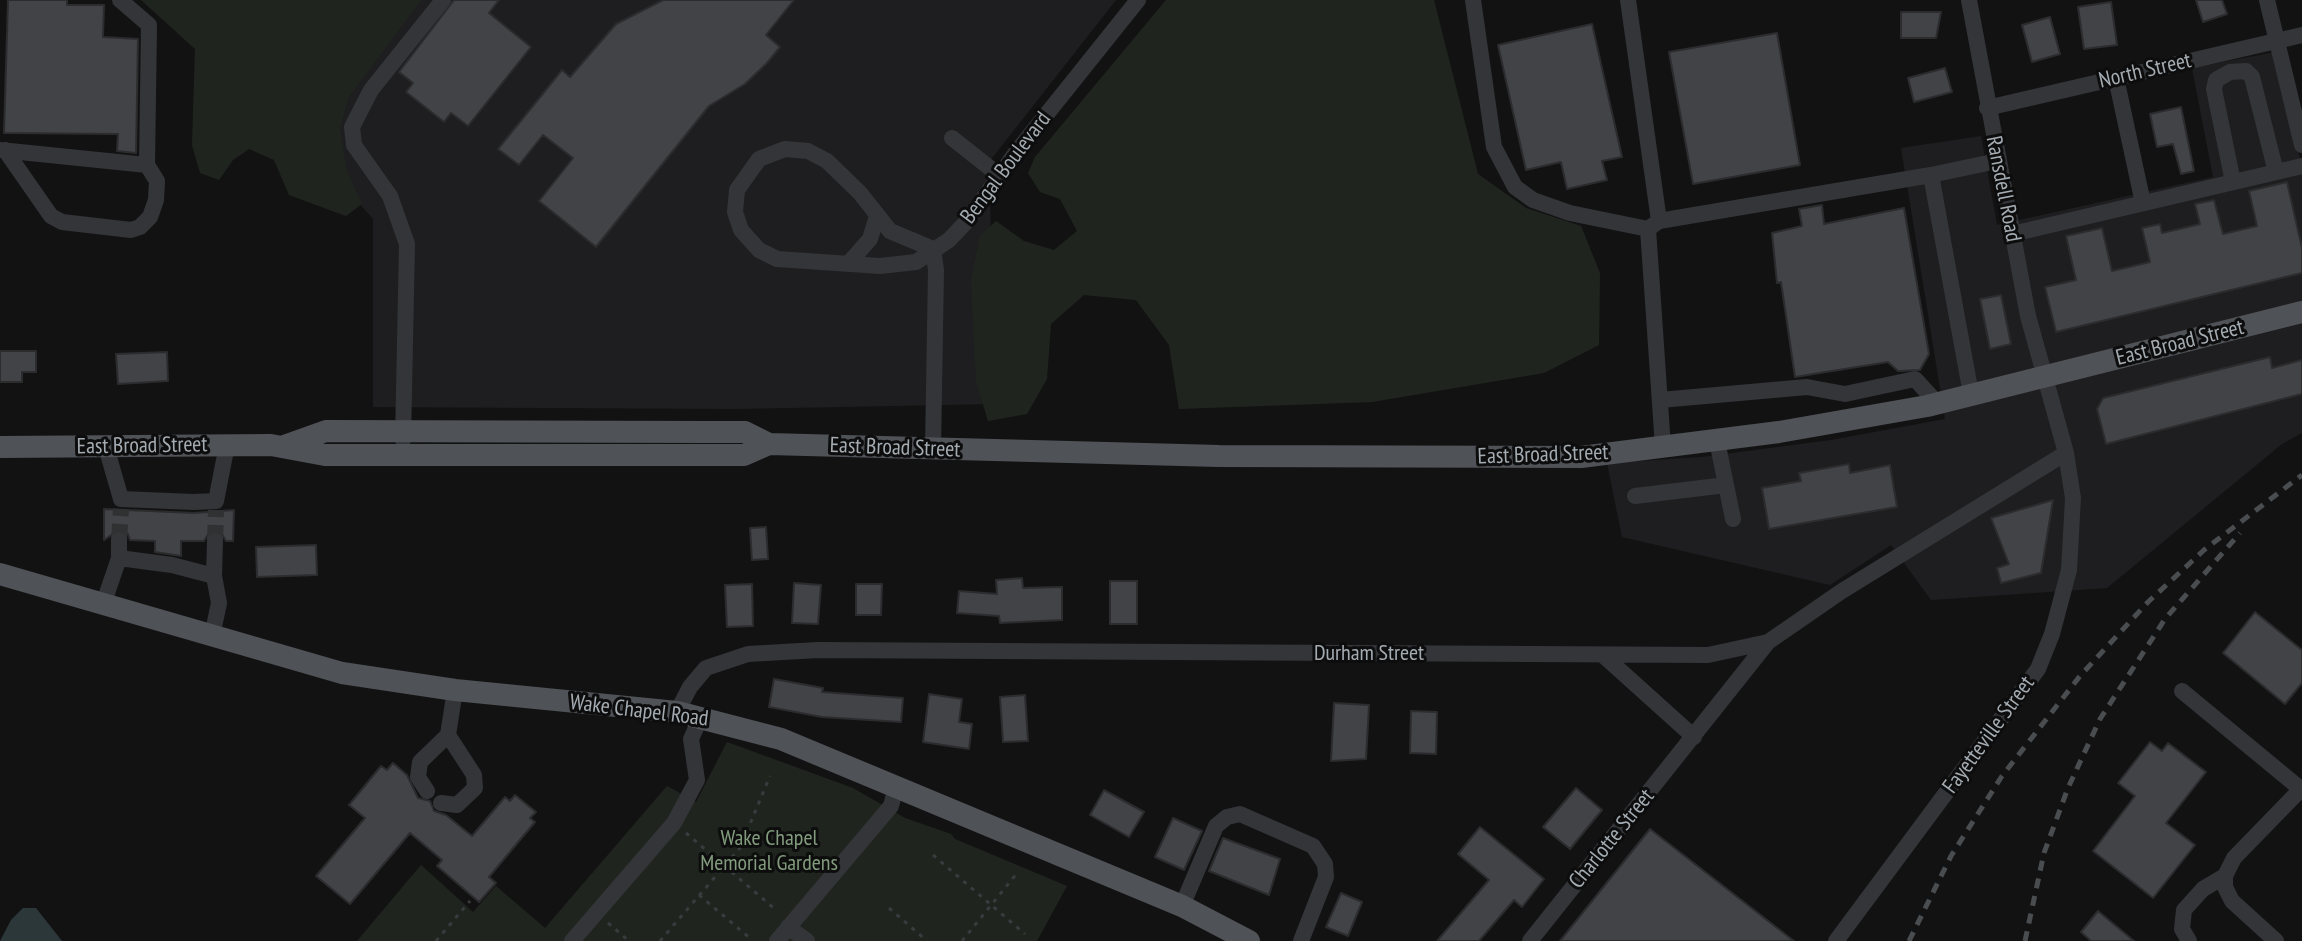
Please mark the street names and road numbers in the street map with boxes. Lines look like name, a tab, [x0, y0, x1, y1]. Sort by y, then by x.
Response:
street label: North Street	[2096, 48, 2194, 94]
street label: Bengal Boulevard	[955, 107, 1057, 229]
street label: Ransdell Road	[1980, 134, 2026, 244]
street label: East Broad Street	[2113, 314, 2247, 372]
street label: East Broad Street	[76, 432, 208, 460]
street label: East Broad Street	[829, 433, 961, 463]
street label: East Broad Street	[1477, 440, 1609, 470]
street label: Durham Street	[1314, 641, 1424, 667]
street label: Fayetteville Street	[1938, 671, 2040, 799]
street label: Wake Chapel Road	[568, 689, 710, 733]
street label: Charlotte Street	[1564, 784, 1660, 894]

